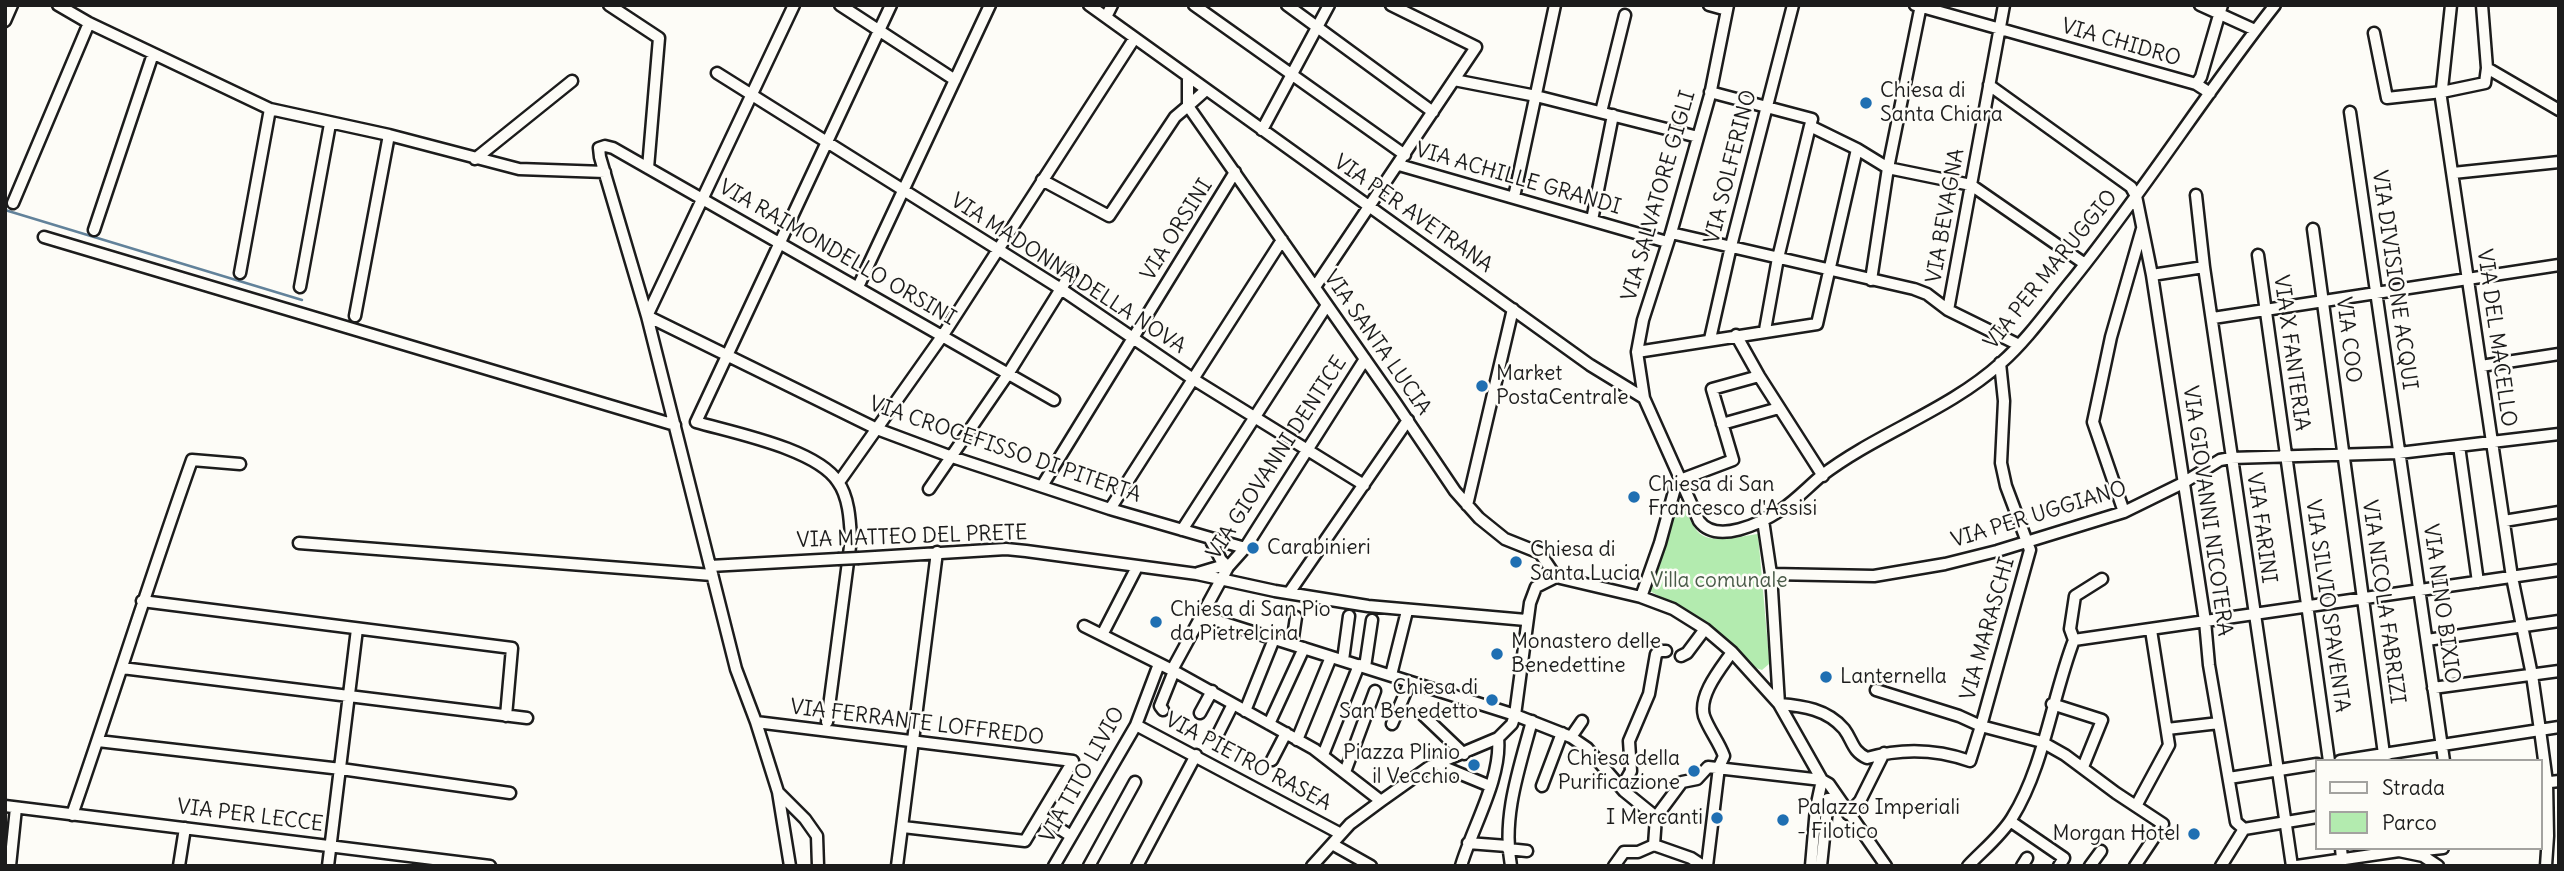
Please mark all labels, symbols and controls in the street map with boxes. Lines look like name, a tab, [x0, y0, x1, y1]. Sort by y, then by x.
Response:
street label: VIA CHIDRO	[2058, 14, 2184, 72]
place label: Chiesa di Santa Chiara	[1880, 78, 2003, 128]
street label: VIA SOLFERINO	[1700, 87, 1762, 247]
street label: VIA SALVATORE GIGLI	[1617, 88, 1701, 304]
marker: Chiesa di Santa Chiara	[1858, 95, 1874, 111]
street label: VIA ACHILLE GRANDI	[1412, 138, 1624, 220]
street label: VIA BEVAGNA	[1922, 147, 1970, 285]
street label: VIA PER AVETRANA	[1329, 150, 1497, 278]
street label: VIA DIVISIONE ACQUI	[2366, 169, 2422, 391]
street label: VIA RAIMONDELLO ORSINI	[714, 175, 960, 331]
street label: VIA ORSINI	[1136, 175, 1218, 285]
street label: VIA PER MARUGGIO	[1979, 185, 2123, 355]
street label: VIA MADONNA DELLA NOVA	[946, 189, 1190, 359]
street label: VIA DEL MACELLO	[2471, 248, 2521, 428]
street label: VIA SANTA LUCIA	[1318, 266, 1436, 420]
street label: VIA X FANTERIA	[2268, 273, 2314, 433]
street label: VIA COO	[2330, 295, 2366, 385]
street label: VIA GIOVANNI DENTICE	[1202, 352, 1352, 564]
place label: Market PostaCentrale	[1496, 361, 1628, 411]
marker: Market PostaCentrale	[1474, 378, 1490, 394]
street label: VIA GIOVANNI NICOTERA	[2177, 384, 2237, 638]
street label: VIA CROCEFISSO DI PITERTA	[866, 392, 1144, 508]
street label: VIA FARINI	[2241, 471, 2281, 585]
place label: Chiesa di San Francesco d'Assisi	[1648, 472, 1817, 522]
street label: VIA PER UGGIANO	[1948, 476, 2130, 554]
marker: Chiesa di San Francesco d'Assisi	[1626, 489, 1642, 505]
street label: VIA SILVIO SPAVENTA	[2300, 498, 2354, 714]
street label: VIA NICOLA FABRIZI	[2356, 499, 2410, 705]
street label: VIA MATTEO DEL PRETE	[796, 520, 1028, 554]
street label: VIA NINO BIXIO	[2417, 522, 2465, 686]
place label: Carabinieri	[1267, 535, 1371, 561]
place label: Chiesa di Santa Lucia	[1530, 537, 1640, 587]
marker: Carabinieri	[1245, 540, 1261, 556]
marker: Chiesa di Santa Lucia	[1508, 554, 1524, 570]
street label: VIA MARASCHI	[1956, 555, 2020, 703]
park label: Villa comunale	[1650, 568, 1788, 594]
place label: Chiesa di San Pio da Pietrelcina	[1170, 597, 1331, 647]
marker: Chiesa di San Pio da Pietrelcina	[1148, 614, 1164, 630]
place label: Monastero delle Benedettine	[1511, 629, 1661, 679]
marker: Monastero delle Benedettine	[1489, 646, 1505, 662]
place label: Lanternella	[1840, 664, 1947, 690]
marker: Lanternella	[1818, 669, 1834, 685]
place label: Chiesa di San Benedetto	[1339, 675, 1478, 725]
marker: Chiesa di San Benedetto	[1484, 692, 1500, 708]
street label: VIA FERRANTE LOFFREDO	[789, 695, 1045, 751]
street label: VIA TITO LIVIO	[1035, 703, 1131, 847]
street label: VIA PIETRO RASEA	[1161, 708, 1335, 816]
place label: Piazza Plinio il Vecchio	[1343, 740, 1460, 790]
place label: Chiesa della Purificazione	[1558, 746, 1680, 796]
marker: Piazza Plinio il Vecchio	[1466, 757, 1482, 773]
legend	[2316, 759, 2543, 850]
marker: Chiesa della Purificazione	[1686, 763, 1702, 779]
text: Strada	[2382, 774, 2445, 801]
street label: VIA PER LECCE	[176, 795, 324, 837]
place label: Palazzo Imperiali - Filotico	[1797, 795, 1960, 845]
place label: I Mercanti	[1606, 805, 1703, 831]
text: Parco	[2382, 809, 2437, 836]
marker: I Mercanti	[1709, 810, 1725, 826]
marker: Palazzo Imperiali - Filotico	[1775, 812, 1791, 828]
place label: Morgan Hotel	[2053, 821, 2180, 847]
marker: Morgan Hotel	[2186, 826, 2202, 842]

